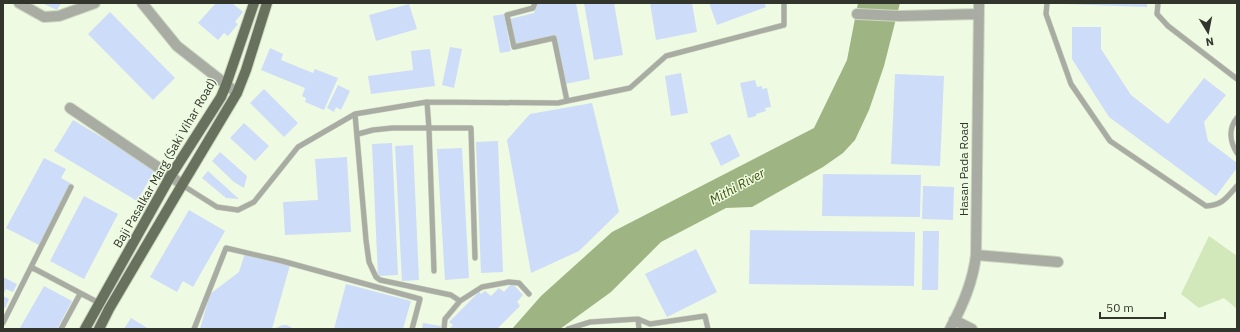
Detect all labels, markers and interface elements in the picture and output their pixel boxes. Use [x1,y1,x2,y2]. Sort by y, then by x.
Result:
north arrow [1188,12,1228,52]
text: N [1205,34,1215,49]
street label: Baji Pasalkar Marg (Saki Vihar Road) [110,75,219,250]
street label: Hasan Pada Road [956,122,971,216]
water label: Mithi River [707,164,769,209]
scale bar [1100,294,1165,320]
text: 50 m [1106,300,1134,315]

